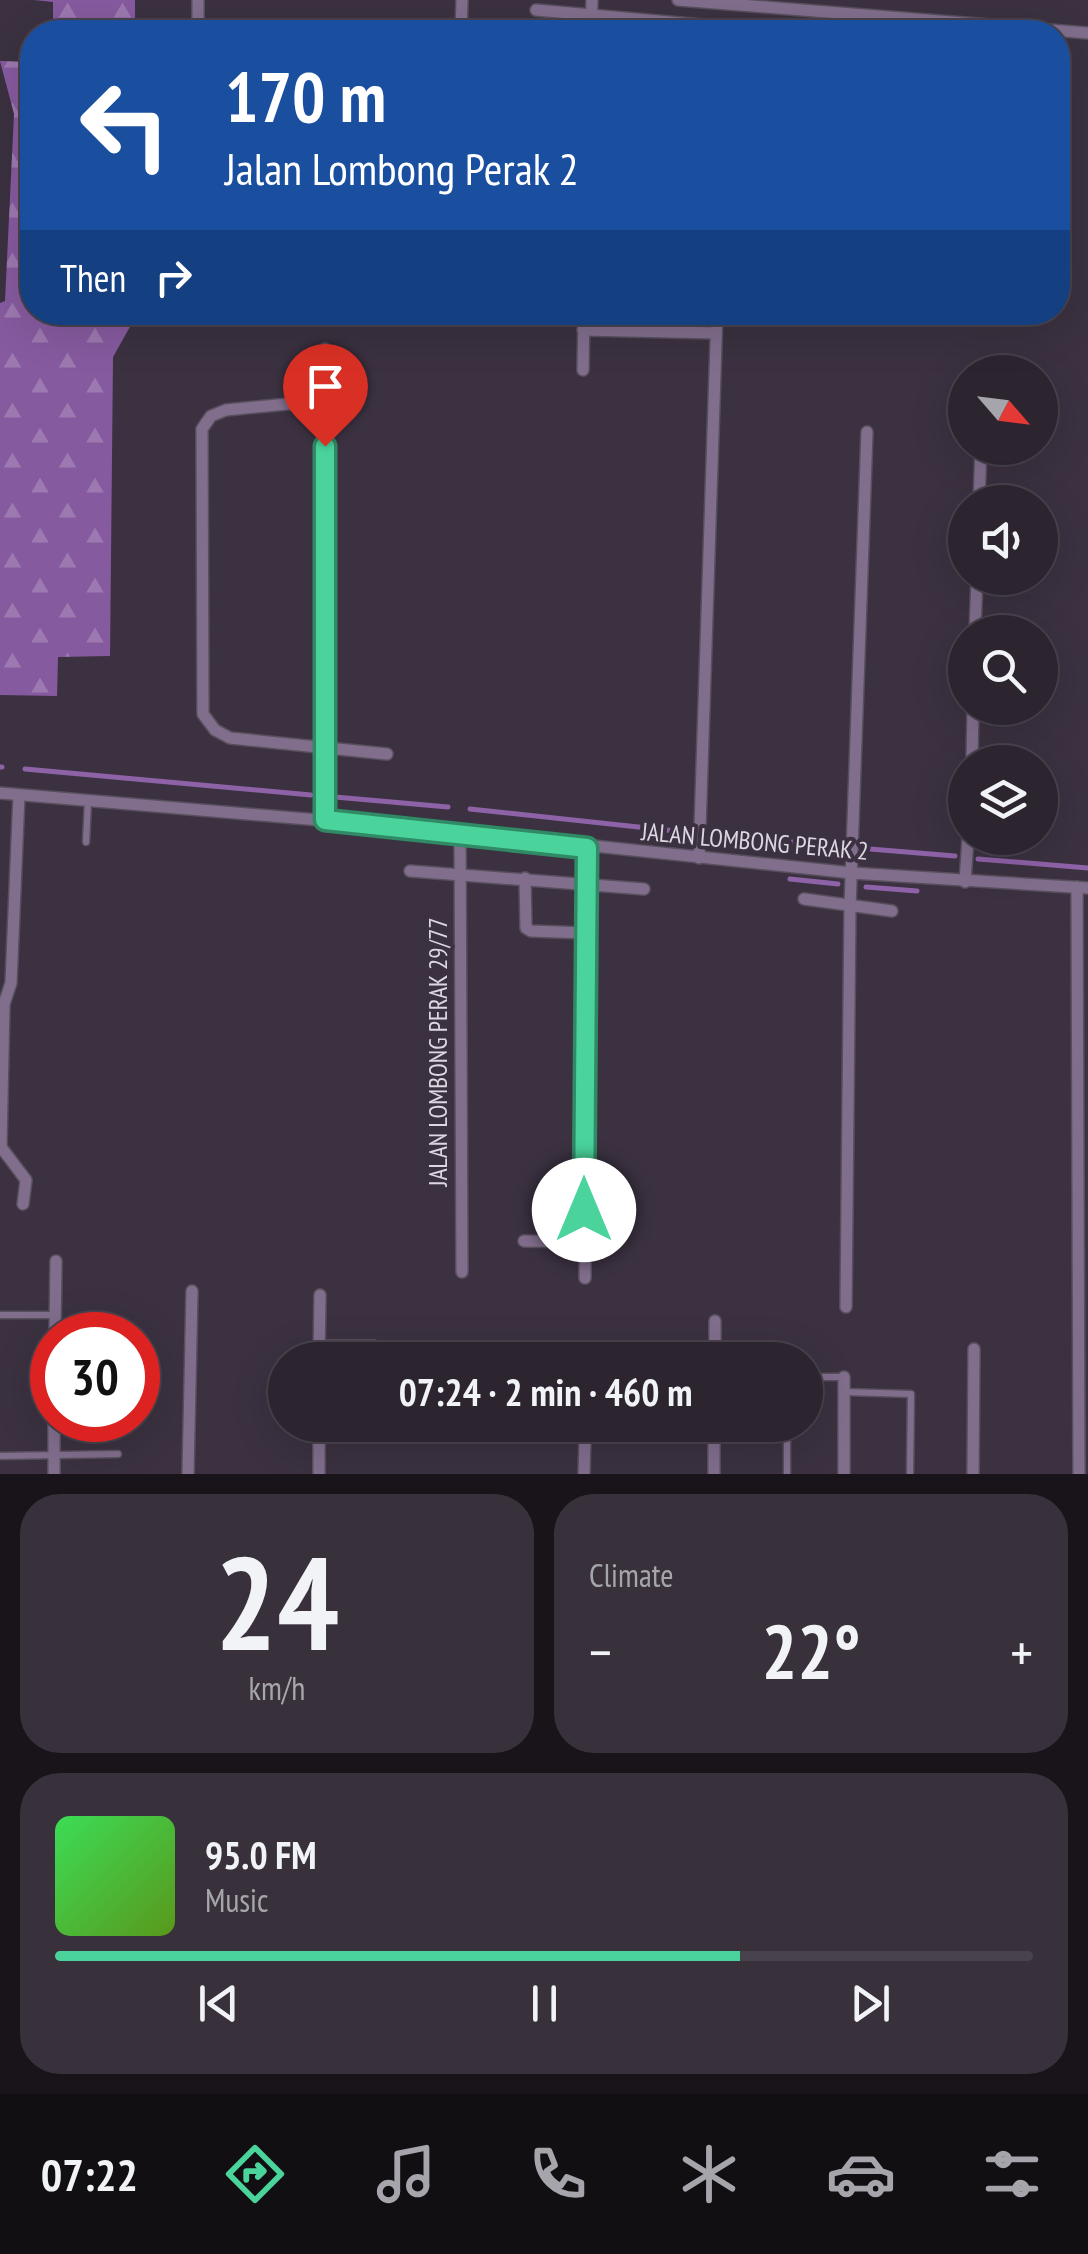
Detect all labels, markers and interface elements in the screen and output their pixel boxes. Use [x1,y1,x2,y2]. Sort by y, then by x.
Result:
text: 170 m [225,51,386,141]
icon: left [60,60,190,190]
text: Jalan Lombong Perak 2 [225,139,579,197]
icon: right [146,250,201,305]
text: Then [60,253,126,302]
pin [283,344,368,447]
north arrow [948,355,1058,465]
map controls [948,355,1058,855]
icon: arrive [298,359,353,414]
button: sound [948,485,1058,595]
button: search [948,615,1058,725]
button: layers [948,745,1058,855]
street label: JALAN LOMBONG PERAK 2 [639,815,870,867]
street label: JALAN LOMBONG PERAK 29/77 [422,918,454,1187]
position arrow [532,1158,636,1262]
speed limit sign: 30 [30,1312,160,1442]
text: 07:24 · 2 min · 460 m [399,1367,692,1416]
text: 24 [215,1518,339,1686]
text: Climate [589,1554,673,1596]
text: 22° [761,1603,861,1700]
text: − [589,1616,612,1687]
text: + [1010,1616,1033,1687]
text: km/h [249,1667,305,1709]
text: 95.0 FM [205,1830,317,1879]
text: Music [205,1879,268,1921]
icon: previous [191,1976,246,2031]
icon: pause [517,1976,572,2031]
icon: next [843,1976,898,2031]
icon: directions [220,2139,290,2209]
icon: music [371,2139,441,2209]
icon: phone [523,2139,593,2209]
icon: climate [674,2139,744,2209]
icon: car [826,2139,896,2209]
icon: filters [977,2139,1047,2209]
text: 07:22 [41,2145,138,2203]

